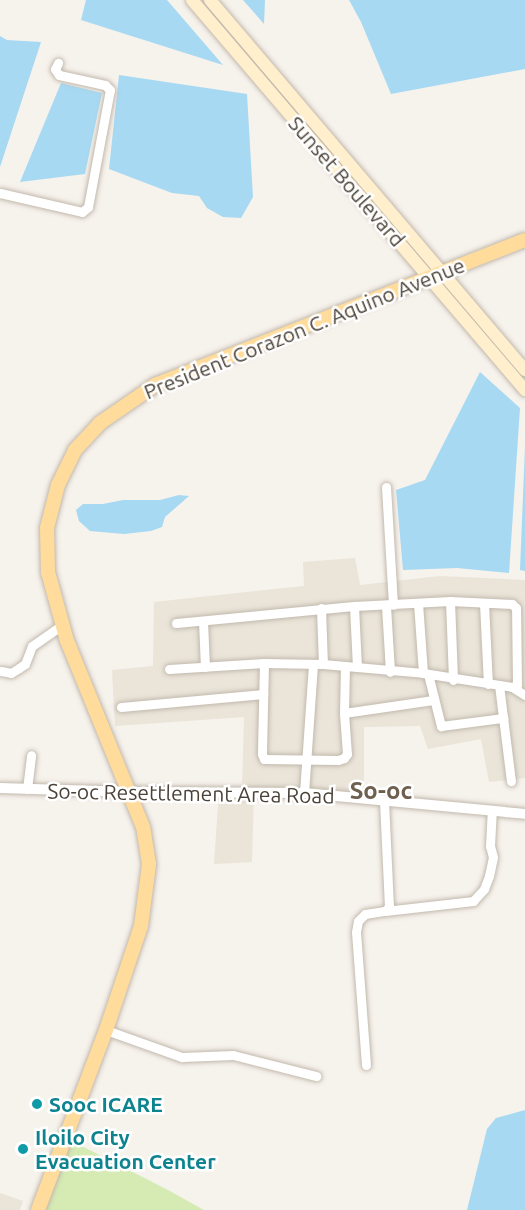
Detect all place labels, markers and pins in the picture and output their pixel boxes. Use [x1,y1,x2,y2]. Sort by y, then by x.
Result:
place label: Sooc ICARE [49,1091,163,1117]
marker: Sooc ICARE [30,1097,44,1111]
place label: Iloilo City Evacuation Center [35,1124,216,1174]
marker: Iloilo City Evacuation Center [16,1142,30,1156]

